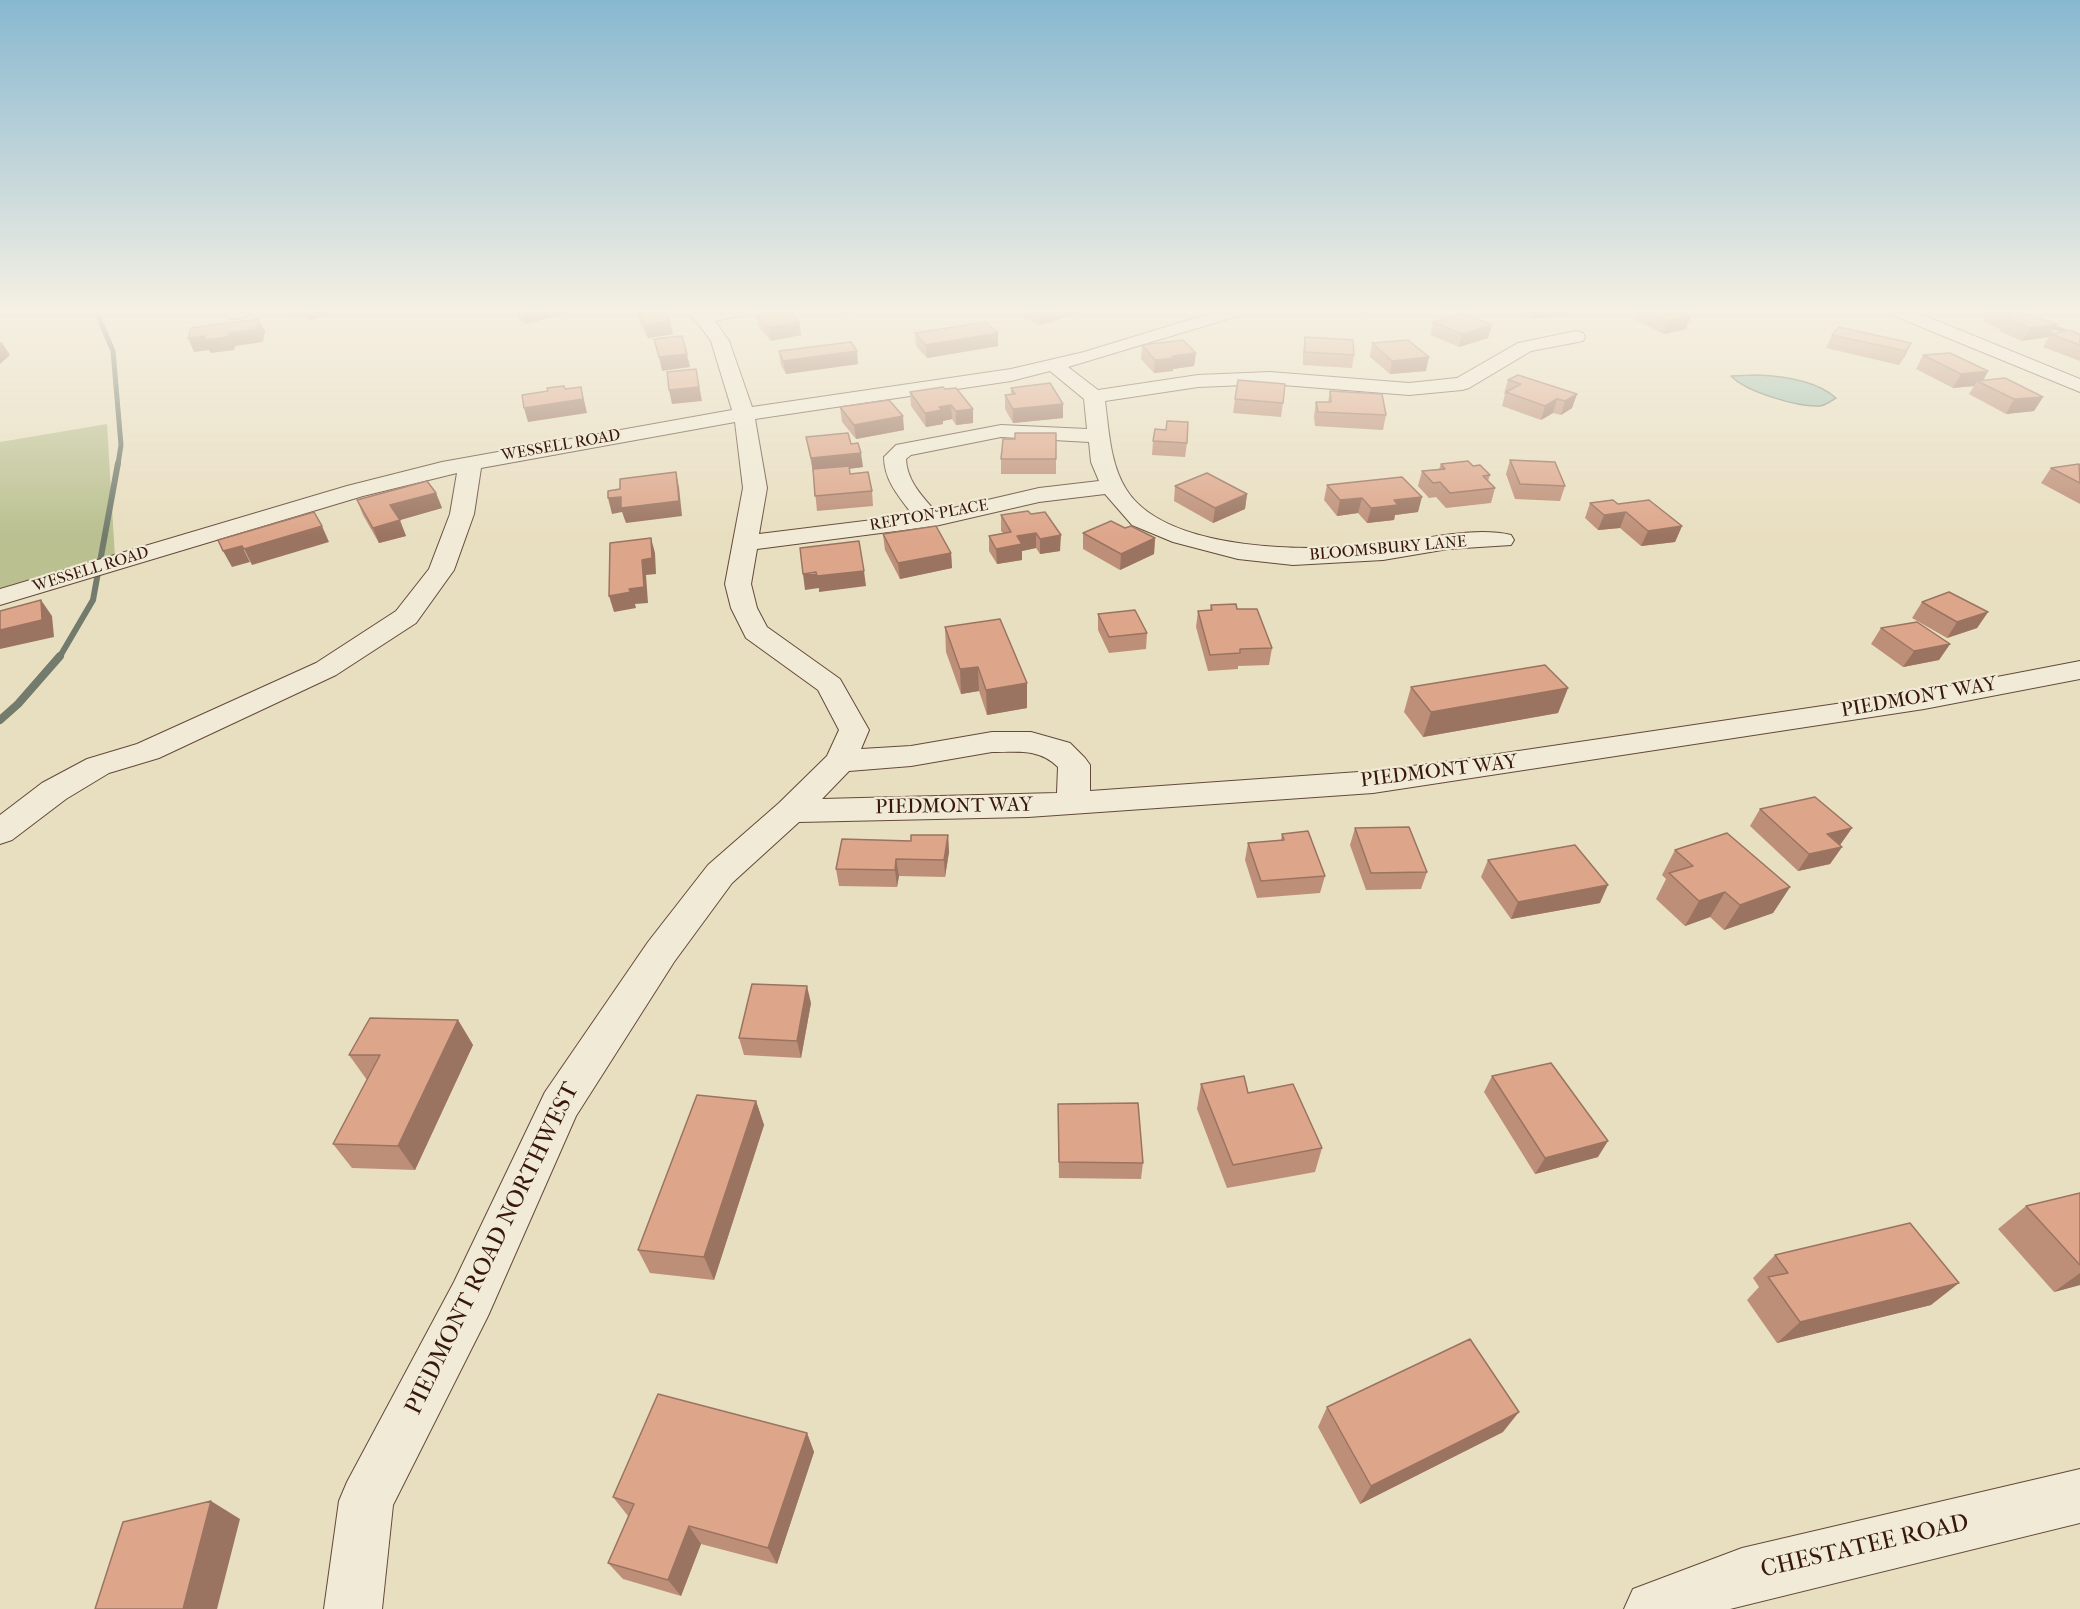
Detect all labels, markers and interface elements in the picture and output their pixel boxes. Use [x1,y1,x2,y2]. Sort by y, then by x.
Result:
street label: WESSELL ROAD [500,426,622,466]
street label: REPTON PLACE [868,496,990,536]
street label: BLOOMSBURY LANE [1309,533,1467,565]
street label: WESSELL ROAD [31,543,151,597]
street label: PIEDMONT WAY [1839,672,1999,724]
street label: PIEDMONT WAY [1359,750,1519,794]
street label: PIEDMONT WAY [875,794,1033,820]
street label: PIEDMONT ROAD NORTHWEST [400,1078,586,1420]
street label: CHESTATEE ROAD [1758,1509,1972,1585]

